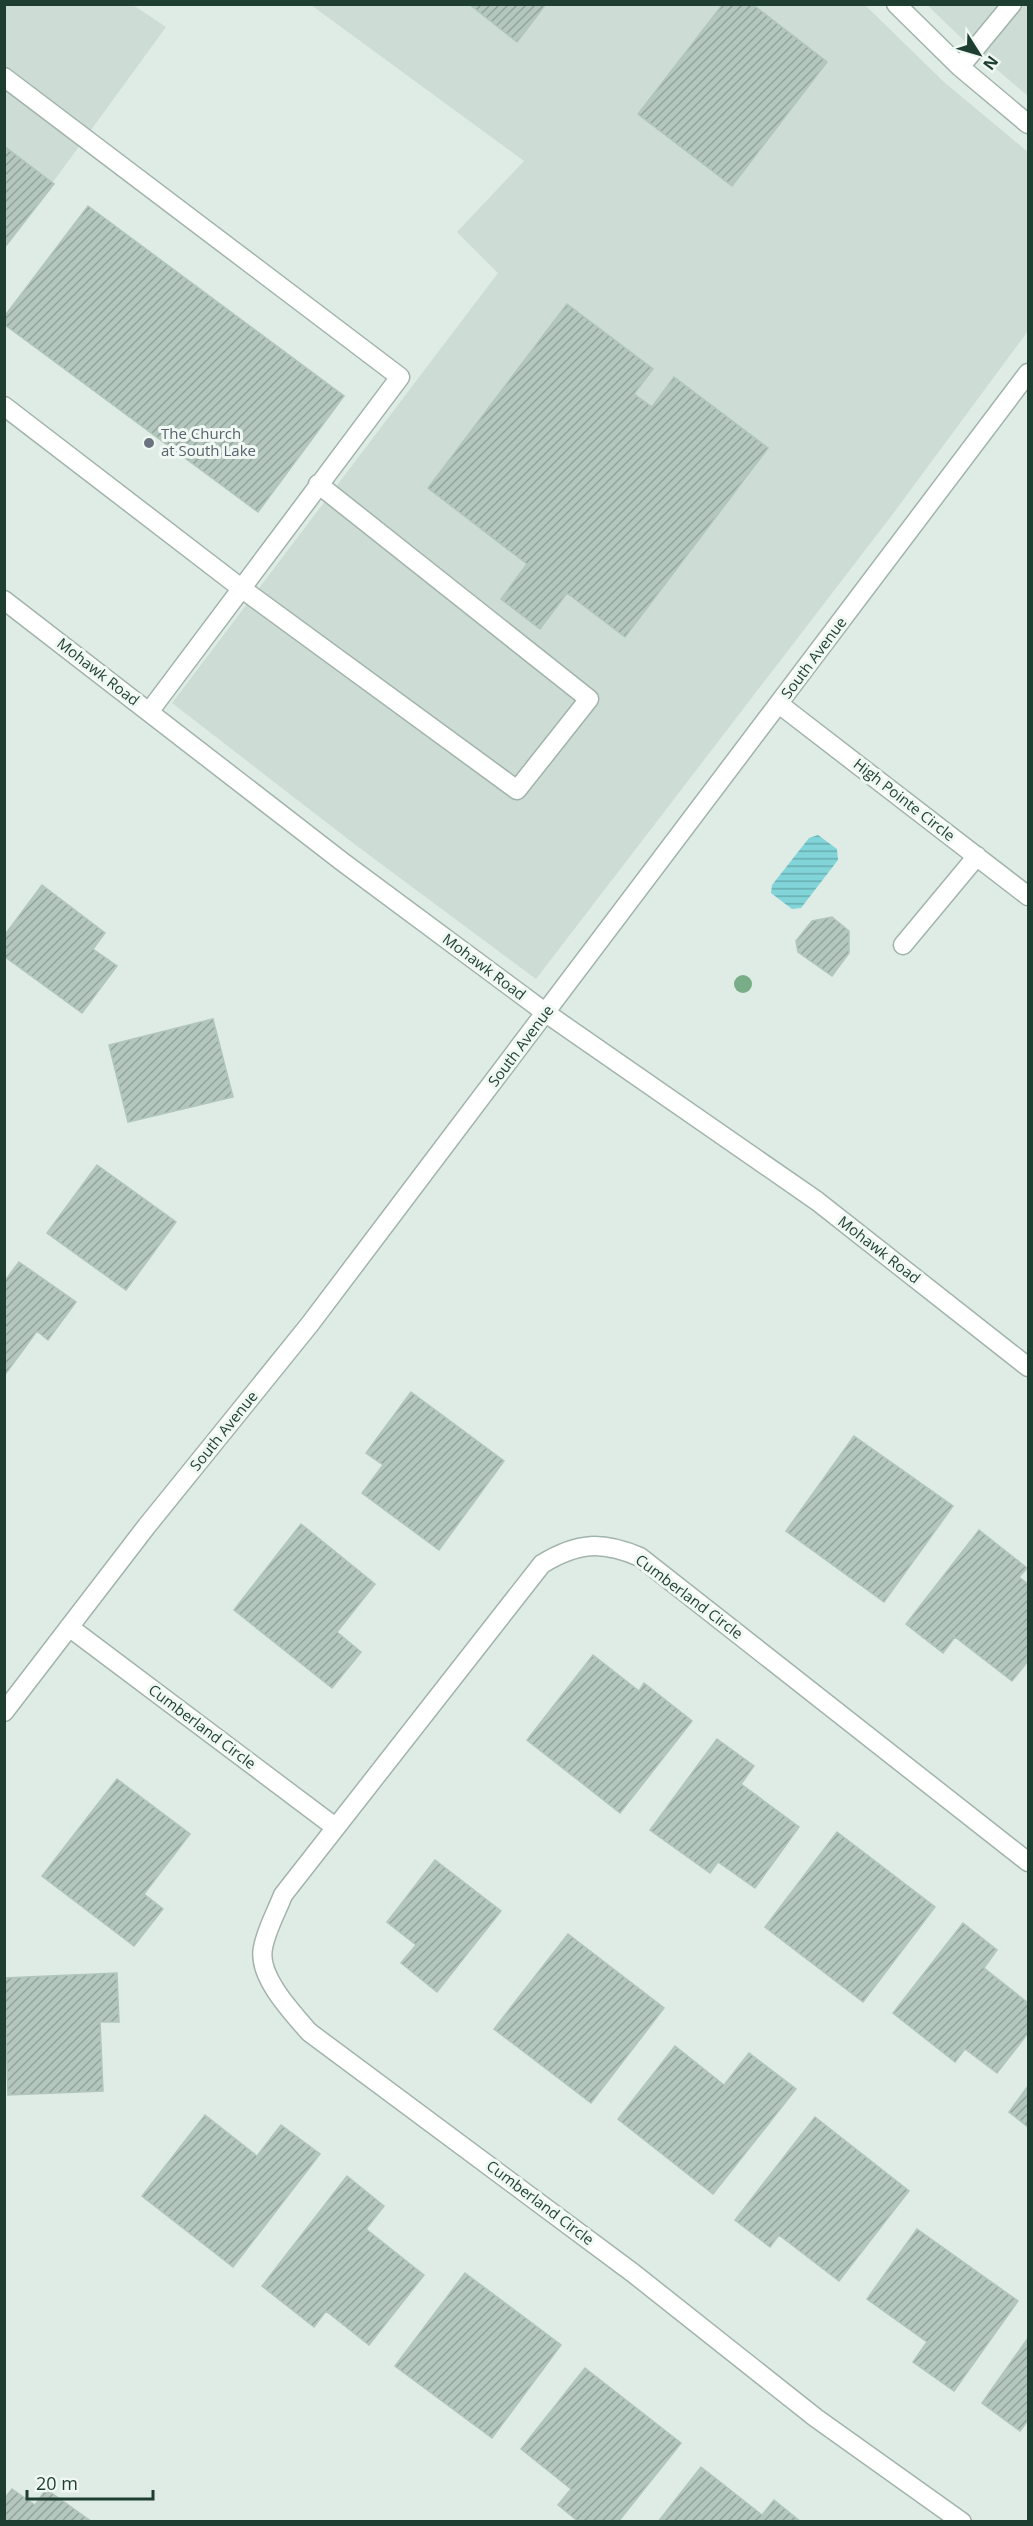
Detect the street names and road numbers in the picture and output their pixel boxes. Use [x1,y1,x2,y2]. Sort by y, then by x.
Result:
street label: South Avenue [776,613,850,702]
street label: Mohawk Road [53,633,144,710]
street label: High Pointe Circle [850,753,959,845]
street label: Mohawk Road [439,928,530,1004]
street label: South Avenue [483,1001,557,1090]
street label: Mohawk Road [834,1211,925,1288]
street label: South Avenue [185,1386,262,1474]
street label: Cumberland Circle [632,1549,747,1643]
street label: Cumberland Circle [145,1679,260,1773]
street label: Cumberland Circle [483,2155,598,2249]

